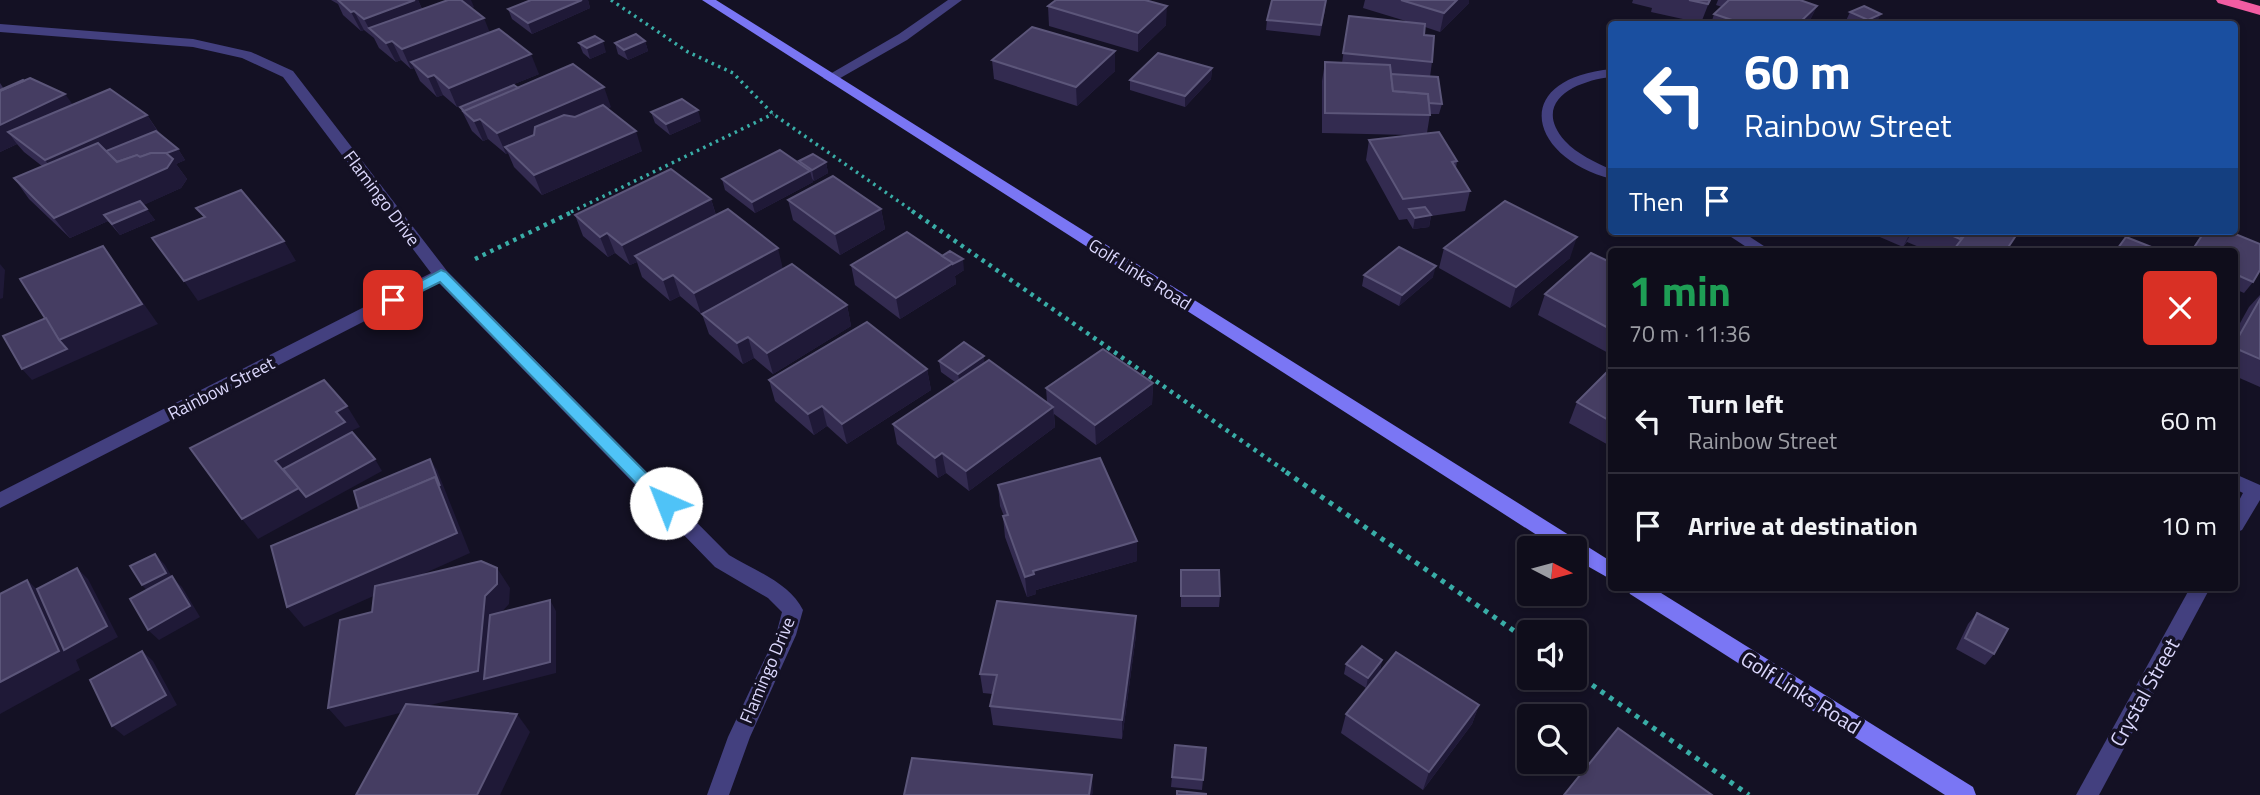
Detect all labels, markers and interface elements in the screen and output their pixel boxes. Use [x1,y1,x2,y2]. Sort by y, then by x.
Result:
text: 60 m [1744,33,1851,108]
icon: left [1629,49,1720,140]
text: Rainbow Street [1744,101,1951,149]
street label: Flamingo Drive [337,145,427,251]
text: Then [1629,182,1684,221]
icon: arrive [1698,182,1736,220]
street label: Golf Links Road [1083,232,1197,316]
text: 1 min [1629,258,1731,322]
pin [363,270,423,330]
button: close [2143,271,2217,345]
icon: arrive [374,281,412,319]
text: 70 m · 11:36 [1629,316,1751,351]
street label: Rainbow Street [163,349,280,427]
text: Turn left [1688,384,1783,423]
text: 60 m [2160,401,2217,440]
icon: left [1629,402,1667,440]
text: Rainbow Street [1688,423,1837,458]
position arrow [629,466,703,540]
text: Arrive at destination [1688,506,1918,545]
text: 10 m [2160,506,2217,545]
icon: arrive [1629,507,1667,545]
north arrow [1517,536,1587,606]
map controls [1517,536,1587,774]
street label: Flamingo Drive [732,613,802,727]
button: sound [1517,620,1587,690]
street label: Crystal Street [2101,631,2187,752]
street label: Golf Links Road [1735,642,1867,742]
button: search [1517,704,1587,774]

